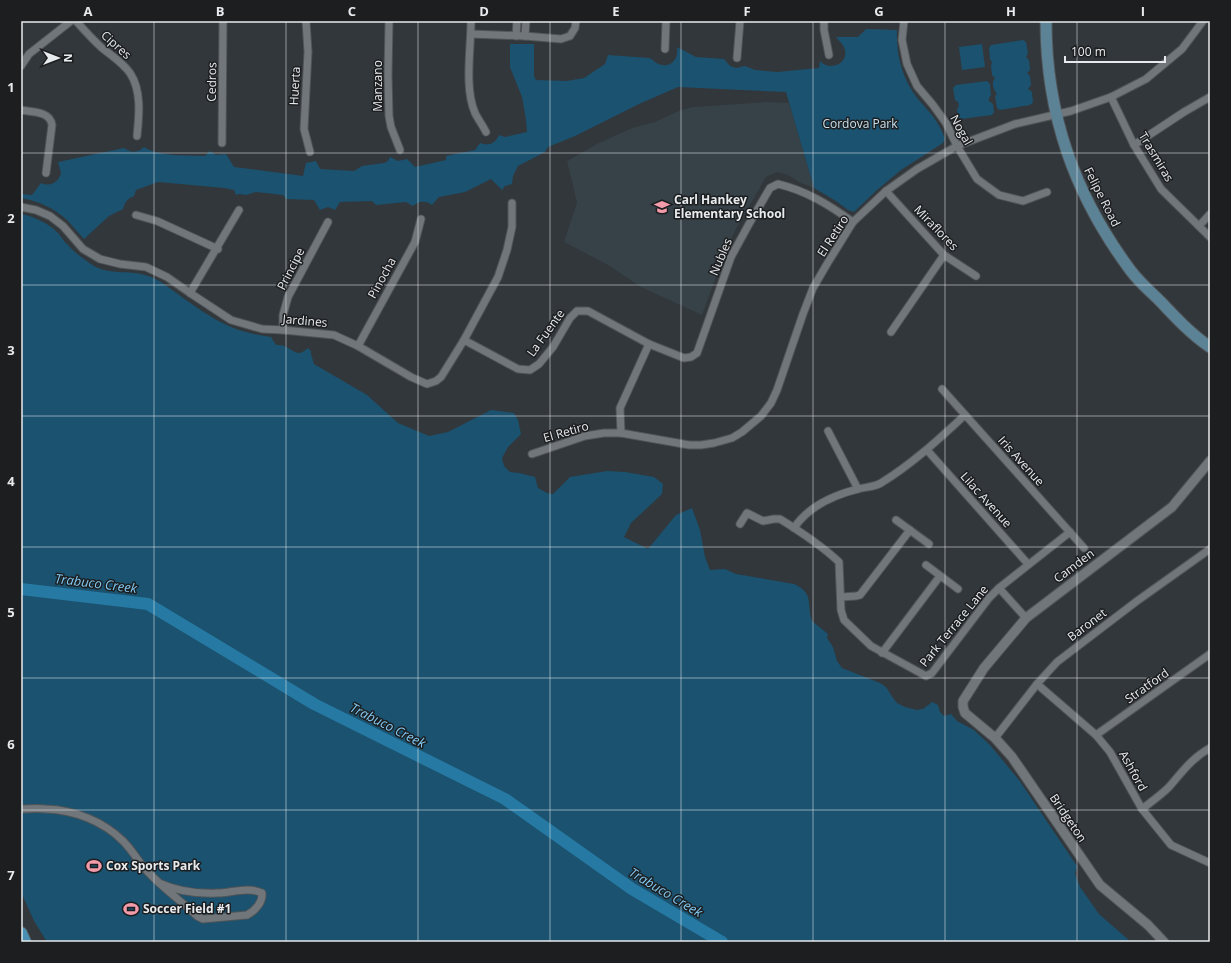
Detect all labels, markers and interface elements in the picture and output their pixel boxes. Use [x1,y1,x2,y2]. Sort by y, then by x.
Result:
text: A [84,2,93,20]
text: B [216,2,225,20]
text: C [348,2,356,20]
text: D [479,2,489,20]
text: E [612,2,620,20]
text: F [743,2,751,20]
text: G [874,2,884,20]
text: H [1006,2,1016,20]
text: I [1141,2,1145,20]
street label: Cipres [98,27,135,63]
north arrow [38,38,78,78]
scale bar [1065,38,1165,64]
text: 100 m [1071,43,1106,60]
text: N [61,54,76,62]
street label: Manzano [369,60,386,112]
street label: Cedros [203,62,220,102]
street label: Huerta [285,66,304,106]
text: 1 [7,78,15,96]
street label: Nogal [946,111,977,148]
park label: Cordova Park [822,115,898,132]
street label: Trasmiras [1135,129,1178,185]
street label: Felipe Road [1080,164,1125,230]
place label: Carl Hankey Elementary School [674,191,785,222]
school or university icon: Carl Hankey Elementary School [653,198,671,216]
street label: Miraflores [910,201,962,254]
text: 2 [7,209,15,227]
street label: El Retiro [813,212,852,260]
street label: Nubles [705,235,736,278]
street label: Principe [273,244,309,293]
street label: Pinocha [363,254,400,301]
street label: La Fuente [523,305,569,360]
street label: Jardines [281,310,328,331]
text: 3 [7,341,15,359]
street label: El Retiro [541,417,591,446]
street label: Iris Avenue [994,432,1049,490]
street label: Lilac Avenue [957,468,1016,531]
text: 4 [7,472,15,490]
street label: Camden [1050,545,1097,586]
water label: Trabuco Creek [54,569,139,597]
street label: Park Terrace Lane [915,581,992,670]
text: 5 [7,603,15,621]
street label: Baronet [1064,604,1110,645]
street label: Stratford [1121,664,1172,707]
water label: Trabuco Creek [347,698,429,752]
text: 6 [7,735,15,753]
street label: Ashford [1115,747,1152,794]
street label: Bridgeton [1046,790,1091,845]
sports icon: Cox Sports Park [85,857,103,875]
place label: Cox Sports Park [106,857,201,874]
water label: Trabuco Creek [626,863,707,921]
text: 7 [7,866,15,884]
sports icon: Soccer Field #1 [122,900,140,918]
place label: Soccer Field #1 [143,900,231,917]

